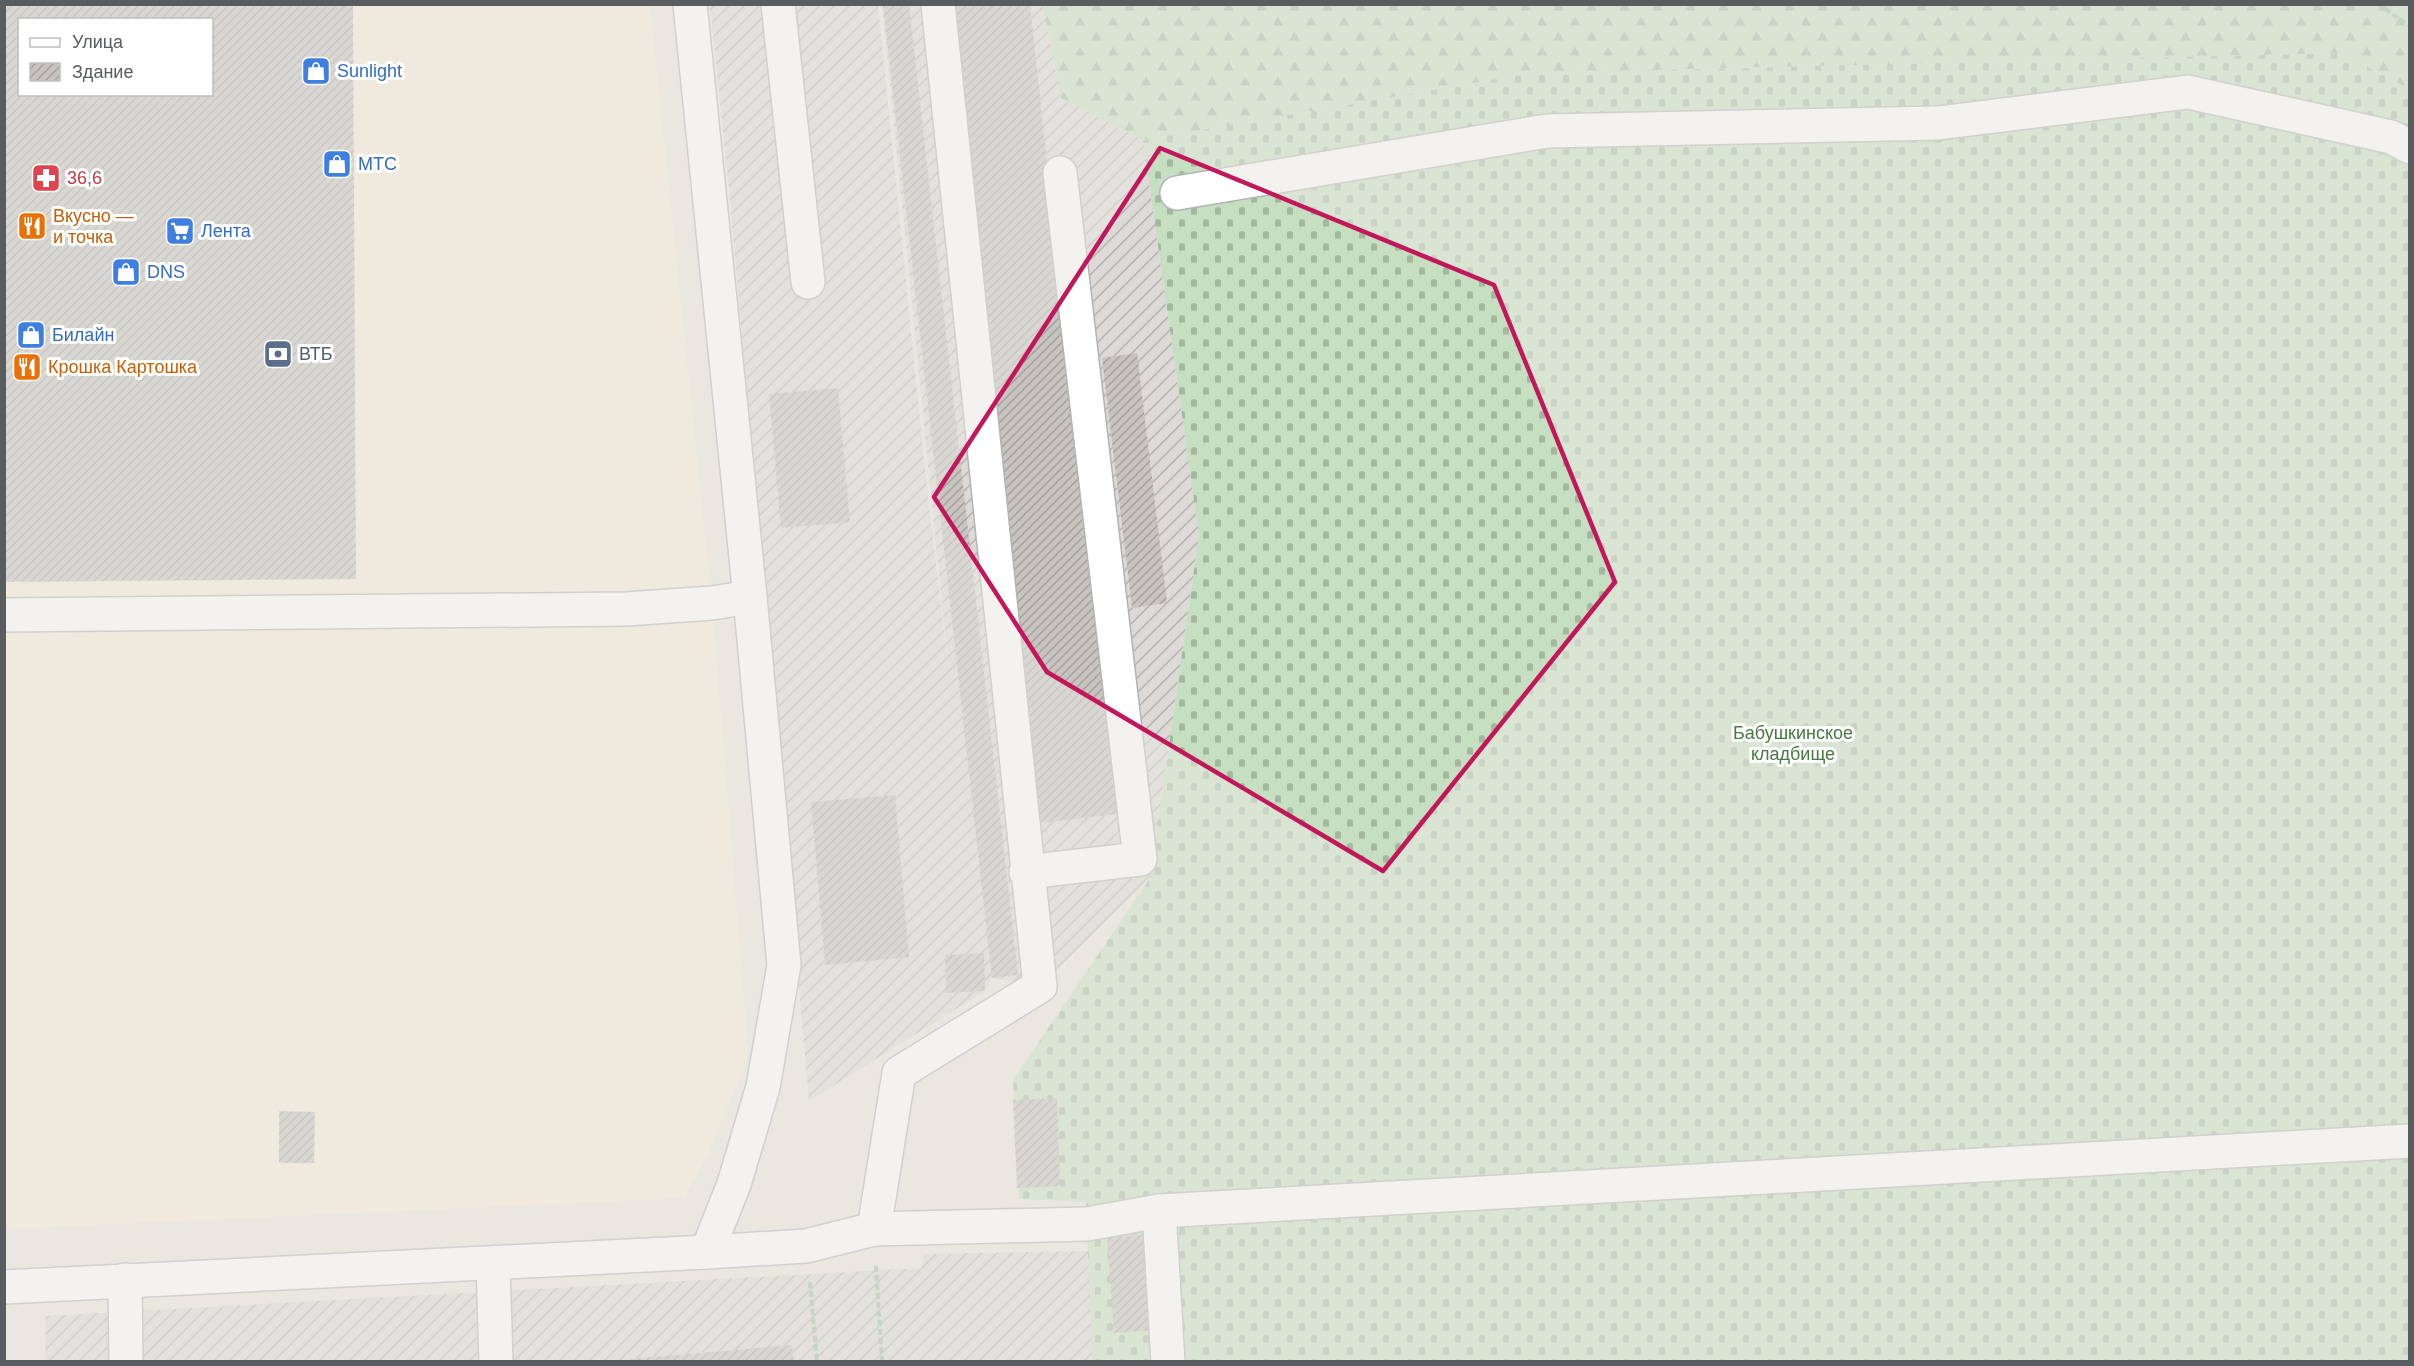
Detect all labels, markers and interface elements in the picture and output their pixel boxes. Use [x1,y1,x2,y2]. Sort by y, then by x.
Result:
legend [18,18,213,96]
text: Улица [72,32,124,52]
shop icon: Sunlight [300,55,332,87]
place label: Sunlight [337,61,402,81]
text: Здание [72,62,133,82]
shop icon: МТС [321,148,353,180]
place label: МТС [358,154,397,174]
pharmacy icon: 36,6 [30,162,62,194]
place label: 36,6 [67,168,102,188]
place label: Вкусно — и точка [53,206,134,247]
restaurant icon: Вкусно — и точка [16,210,48,242]
supermarket icon: Лента [164,215,196,247]
place label: Лента [201,221,252,241]
shop icon: DNS [110,256,142,288]
place label: DNS [147,262,185,282]
shop icon: Билайн [15,319,47,351]
place label: Билайн [52,325,114,345]
bank icon: ВТБ [262,338,294,370]
place label: ВТБ [299,344,333,364]
restaurant icon: Крошка Картошка [11,351,43,383]
place label: Крошка Картошка [48,357,198,377]
park label: Бабушкинское кладбище [1733,723,1853,764]

